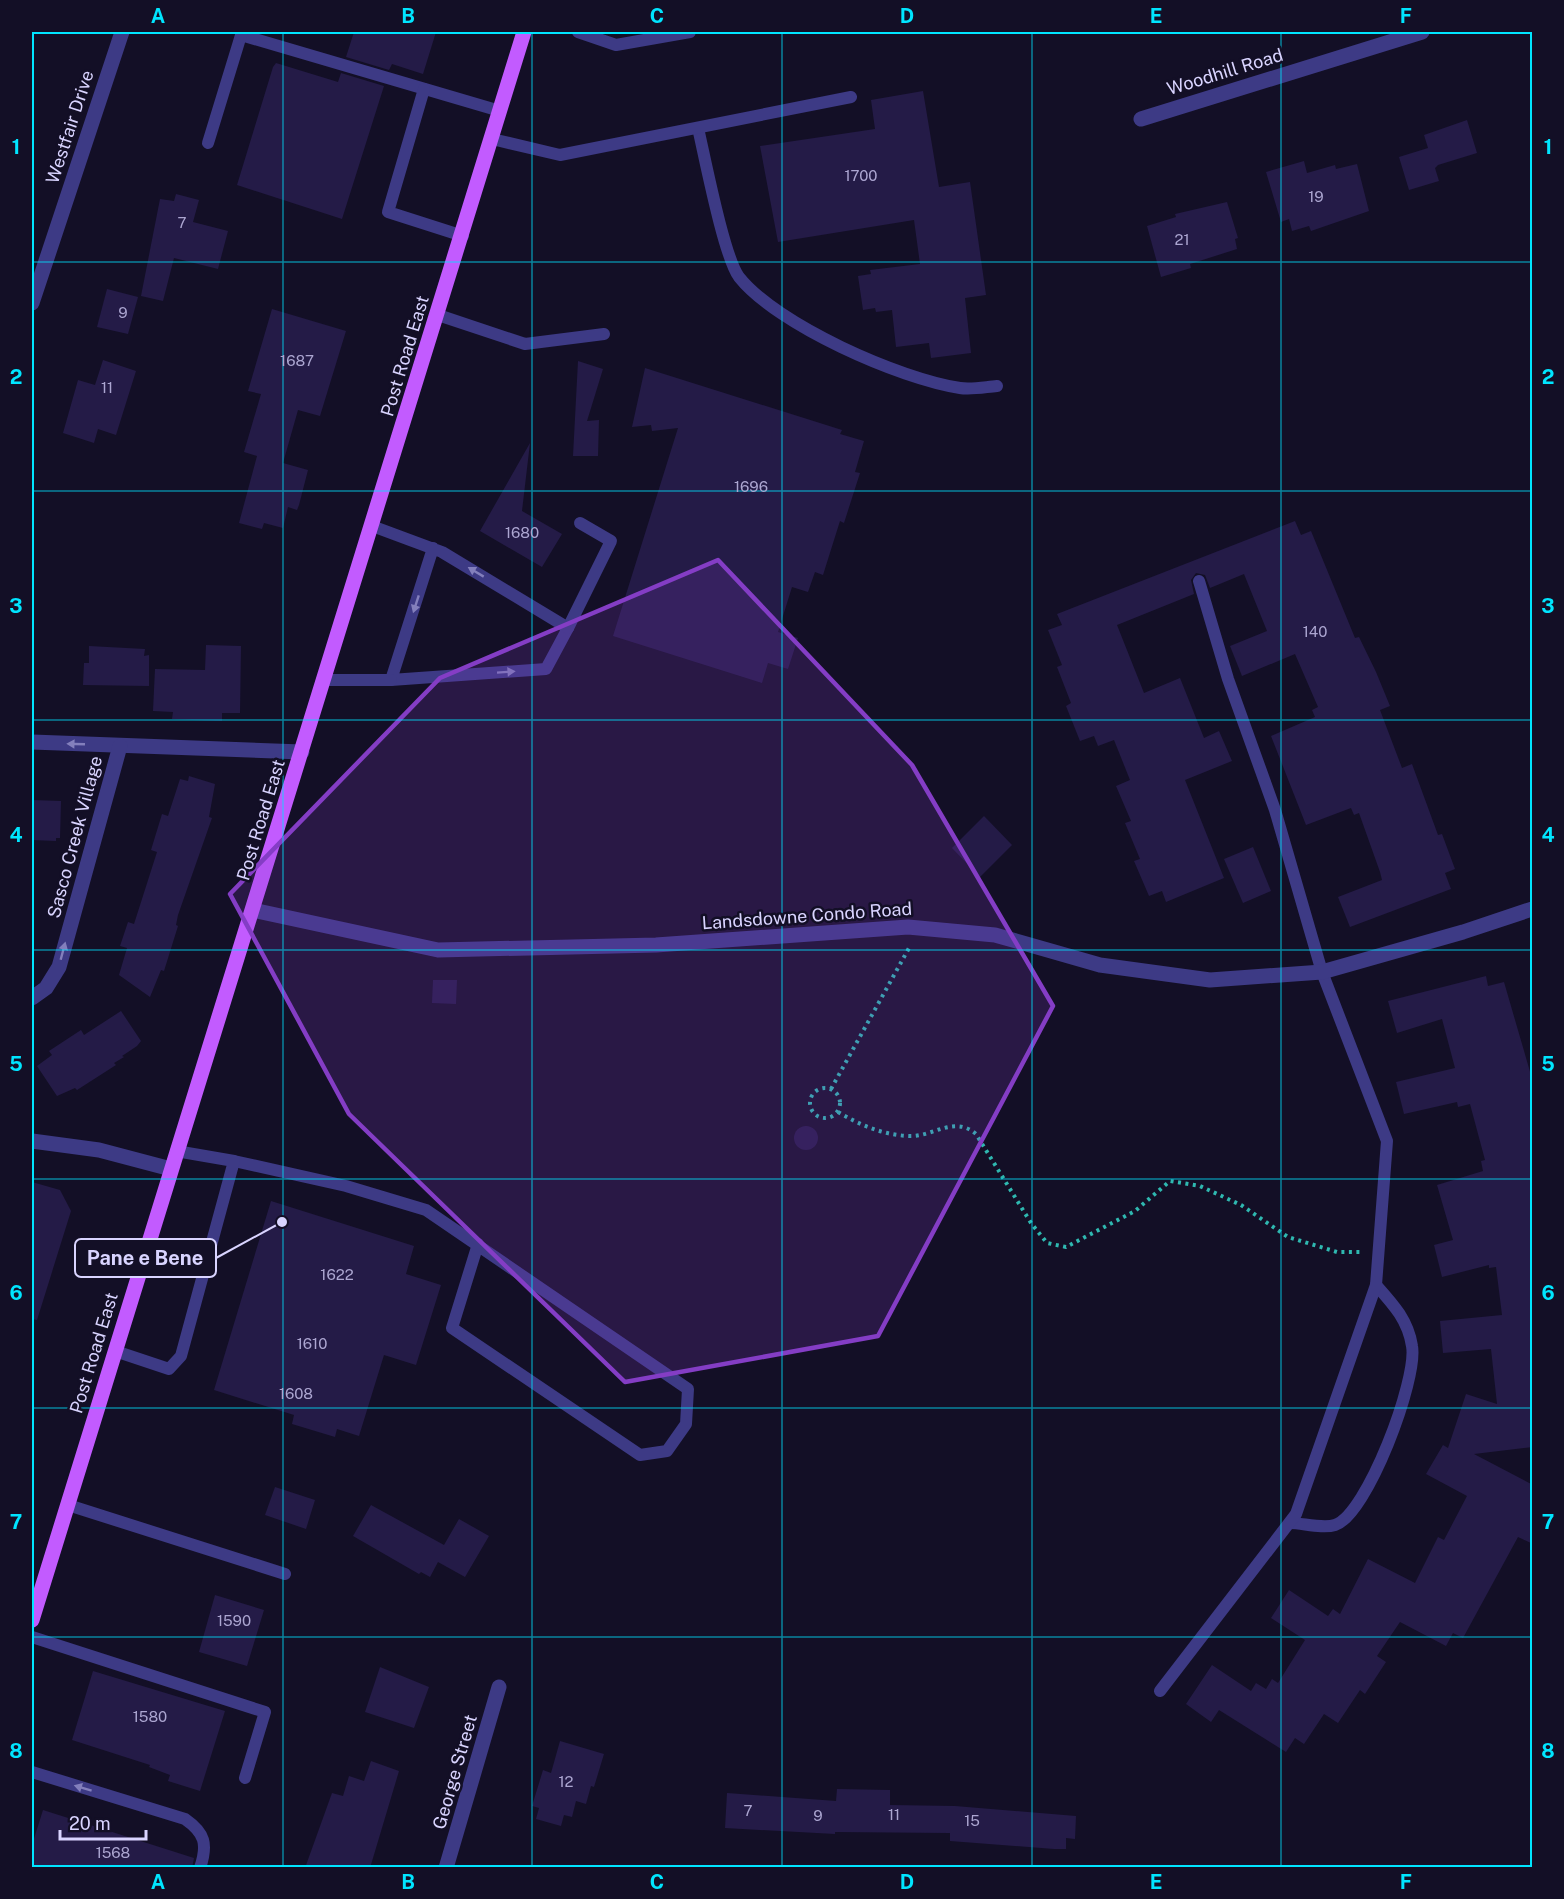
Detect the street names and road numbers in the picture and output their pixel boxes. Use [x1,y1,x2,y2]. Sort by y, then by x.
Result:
street label: Woodhill Road [1164,44,1285,99]
street label: Westfair Drive [41,68,98,186]
street label: Post Road East [376,293,433,419]
street label: Sasco Creek Village [43,753,106,920]
street label: Post Road East [232,757,289,883]
street label: Landsdowne Condo Road [701,898,913,933]
street label: Post Road East [65,1290,122,1416]
street label: George Street [428,1712,481,1832]

